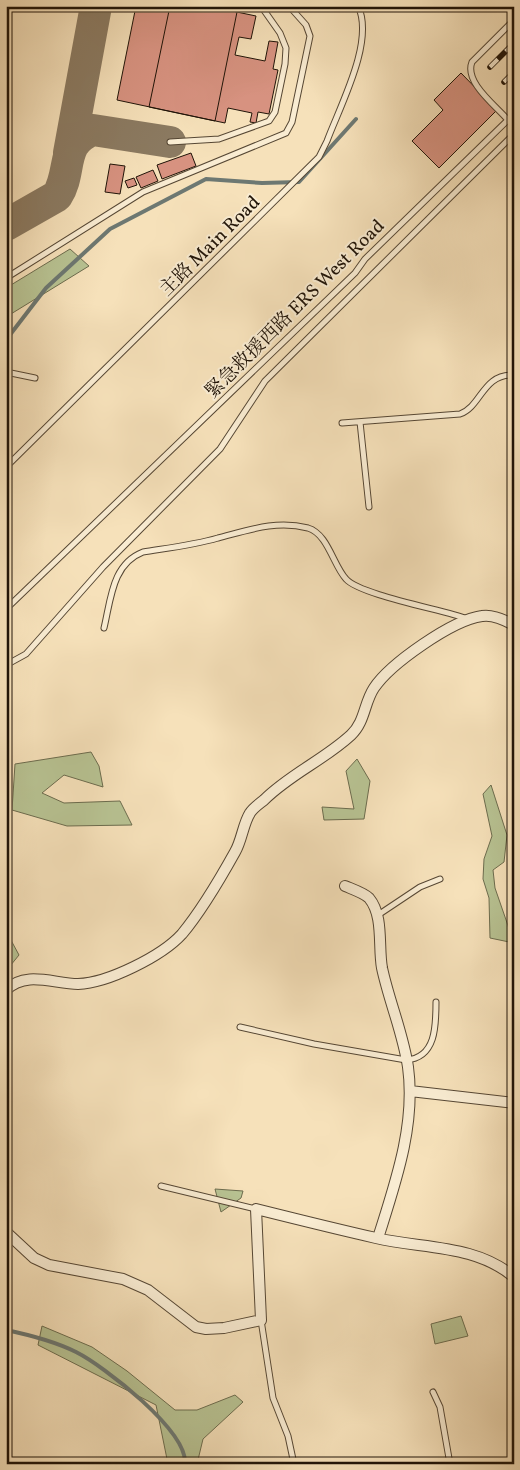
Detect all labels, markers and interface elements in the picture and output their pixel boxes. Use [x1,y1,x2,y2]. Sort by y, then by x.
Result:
street label: 主路 Main Road [154,190,267,303]
street label: 緊急救援西路 ERS West Road [200,214,391,405]

